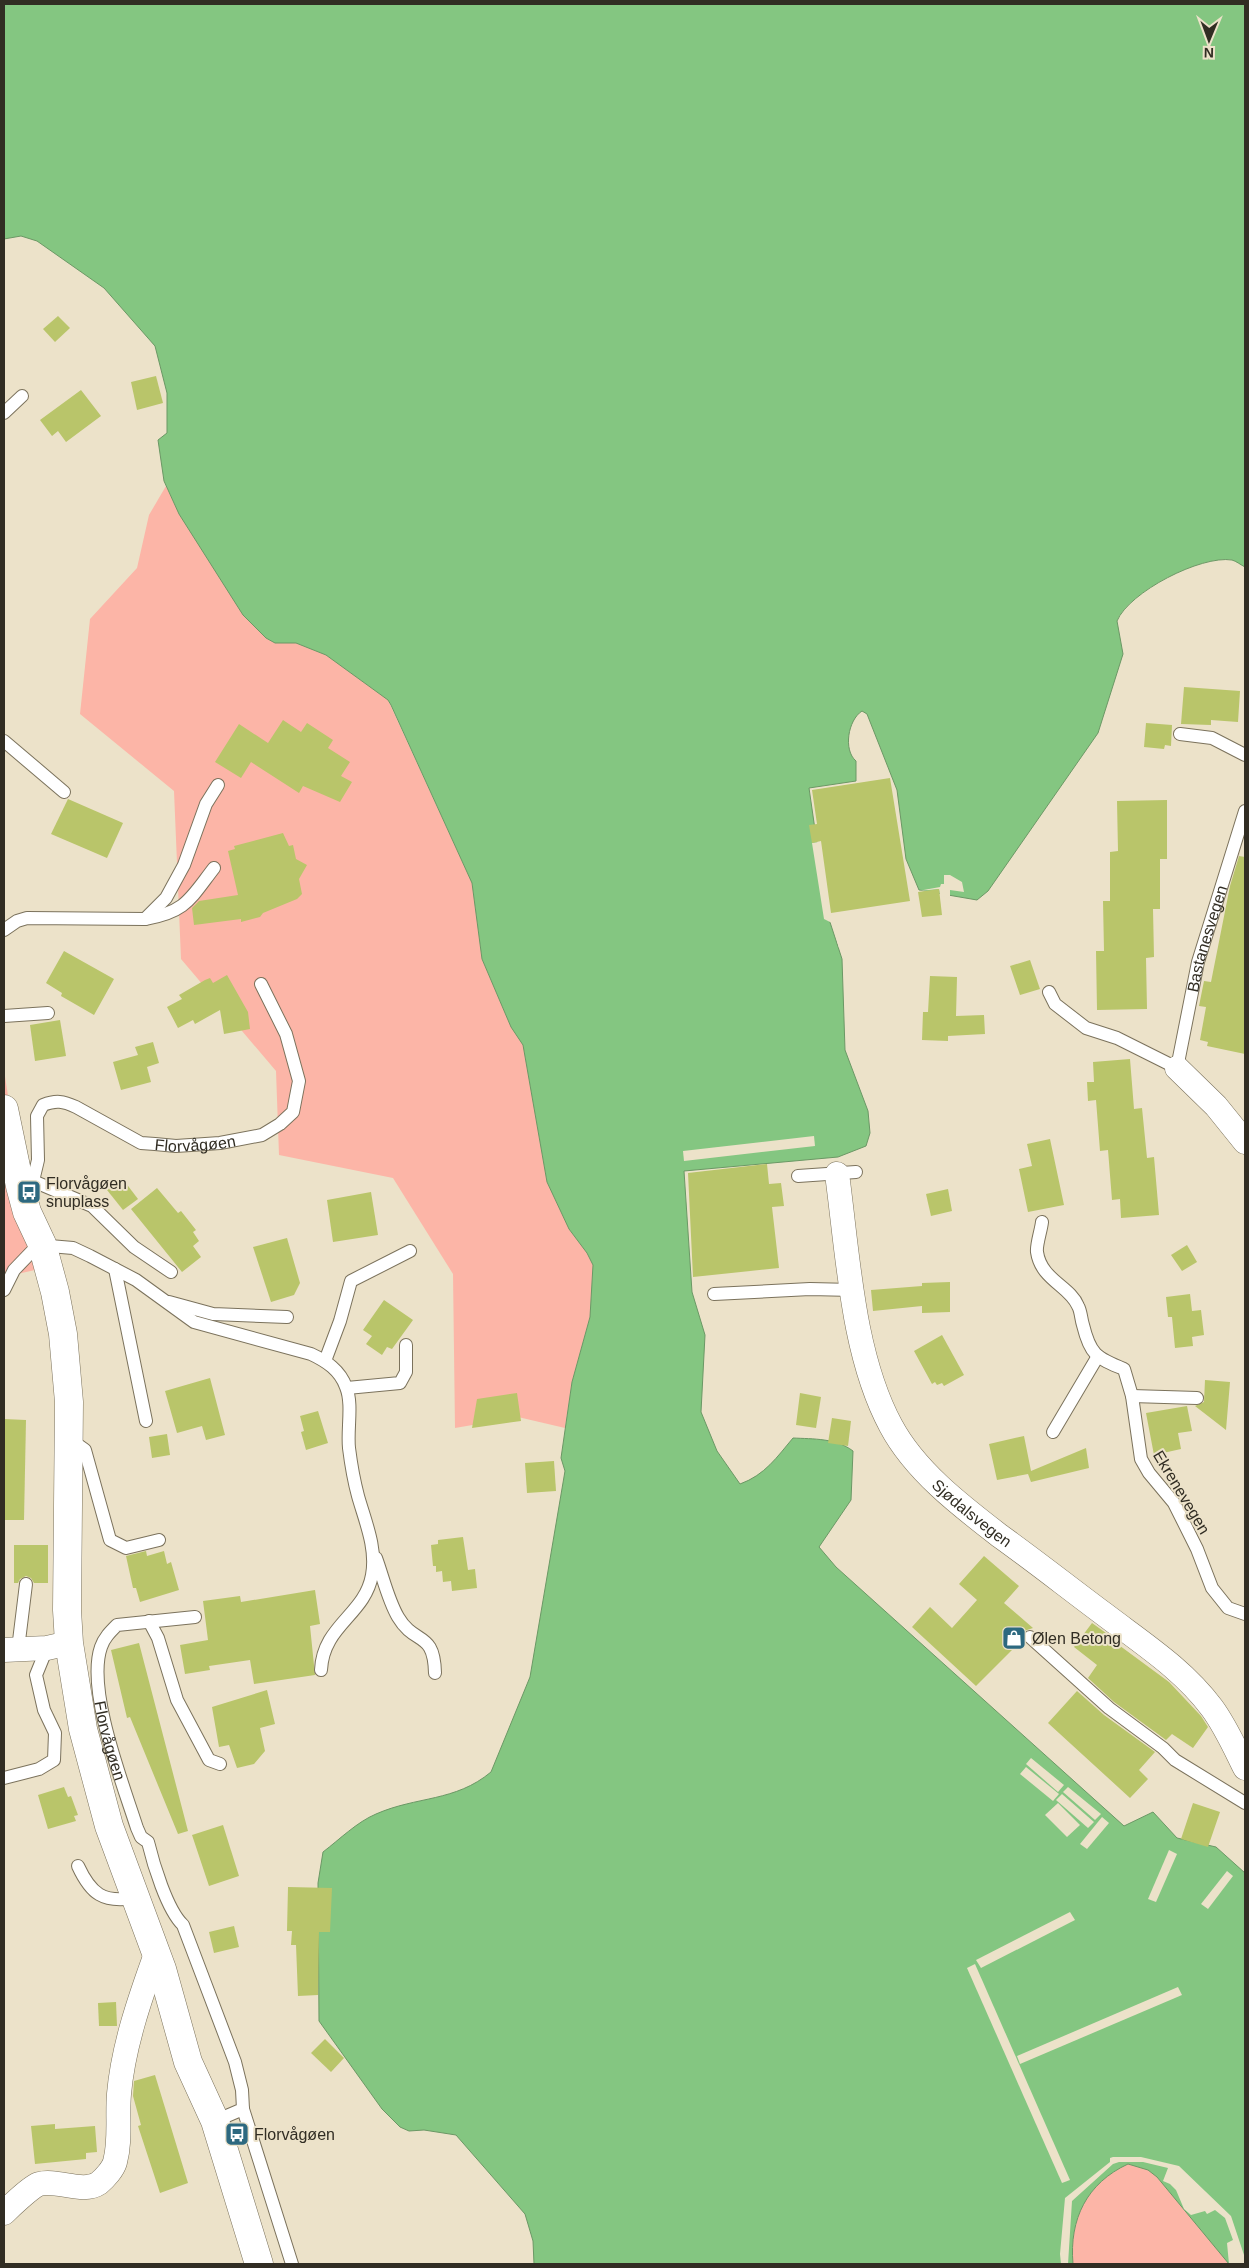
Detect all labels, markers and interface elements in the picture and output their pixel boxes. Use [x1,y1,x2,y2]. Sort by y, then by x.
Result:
north arrow [1184,15,1234,65]
text: N [1204,45,1214,61]
street label: Bastanesvegen [1184,883,1230,994]
street label: Florvågøen [154,1132,237,1155]
place label: Florvågøen snuplass [46,1175,127,1210]
bus stop icon: Florvågøen snuplass [16,1179,42,1205]
street label: Ekrenevegen [1150,1447,1213,1537]
street label: Sjødalsvegen [929,1476,1015,1550]
shop icon: Ølen Betong [1001,1625,1027,1651]
place label: Ølen Betong [1032,1630,1121,1647]
street label: Florvågøen [91,1700,128,1782]
bus stop icon: Florvågøen [224,2121,250,2147]
place label: Florvågøen [254,2126,335,2143]

